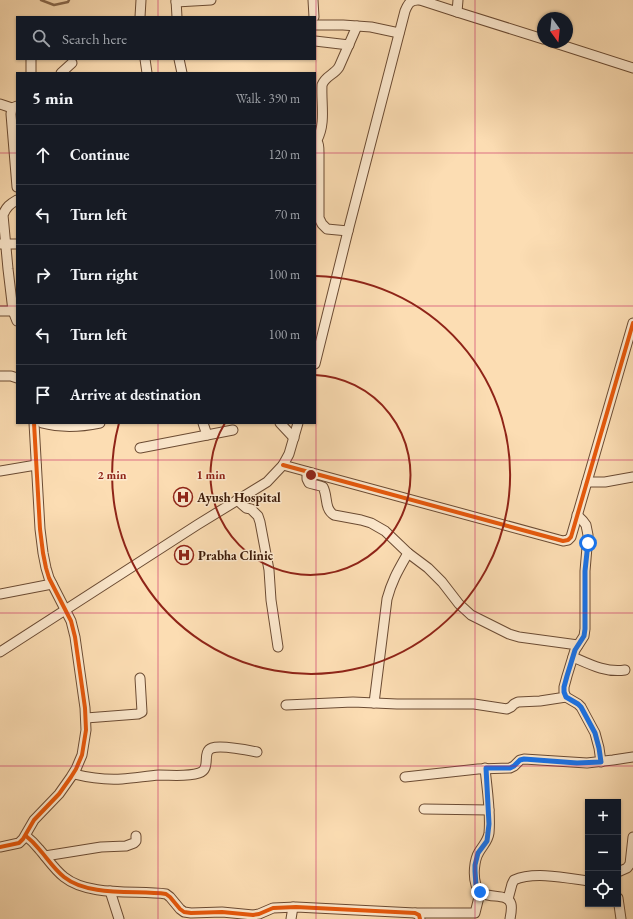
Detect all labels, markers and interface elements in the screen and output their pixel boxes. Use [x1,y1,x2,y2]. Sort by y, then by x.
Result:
north arrow [537,12,573,48]
search box [16,16,316,60]
icon: search [30,27,52,49]
text: Search here [62,29,127,48]
text: 5 min [32,87,73,109]
text: Walk · 390 m [236,90,300,107]
icon: ahead [32,144,54,166]
text: Continue [70,145,130,164]
text: 120 m [269,146,300,163]
icon: left [32,204,54,226]
text: Turn left [70,205,127,224]
text: 70 m [275,206,300,223]
icon: right [32,264,54,286]
text: Turn right [70,265,138,284]
text: 100 m [269,266,300,283]
icon: left [32,324,54,346]
text: Turn left [70,325,127,344]
text: 100 m [269,326,300,343]
icon: arrive [32,384,54,406]
text: Arrive at destination [70,385,201,404]
text: 2 min [97,467,127,483]
text: 1 min [196,467,226,483]
centre of rings [304,468,318,482]
hospital icon: Ayush Hospital [172,486,194,508]
place label: Ayush Hospital [196,489,281,506]
route start [579,534,597,552]
hospital icon: Prabha Clinic [173,544,195,566]
place label: Prabha Clinic [198,547,274,564]
map controls [585,799,621,907]
button: + [585,799,621,835]
button: − [585,835,621,871]
button: locate [585,871,621,907]
route end [471,883,489,901]

